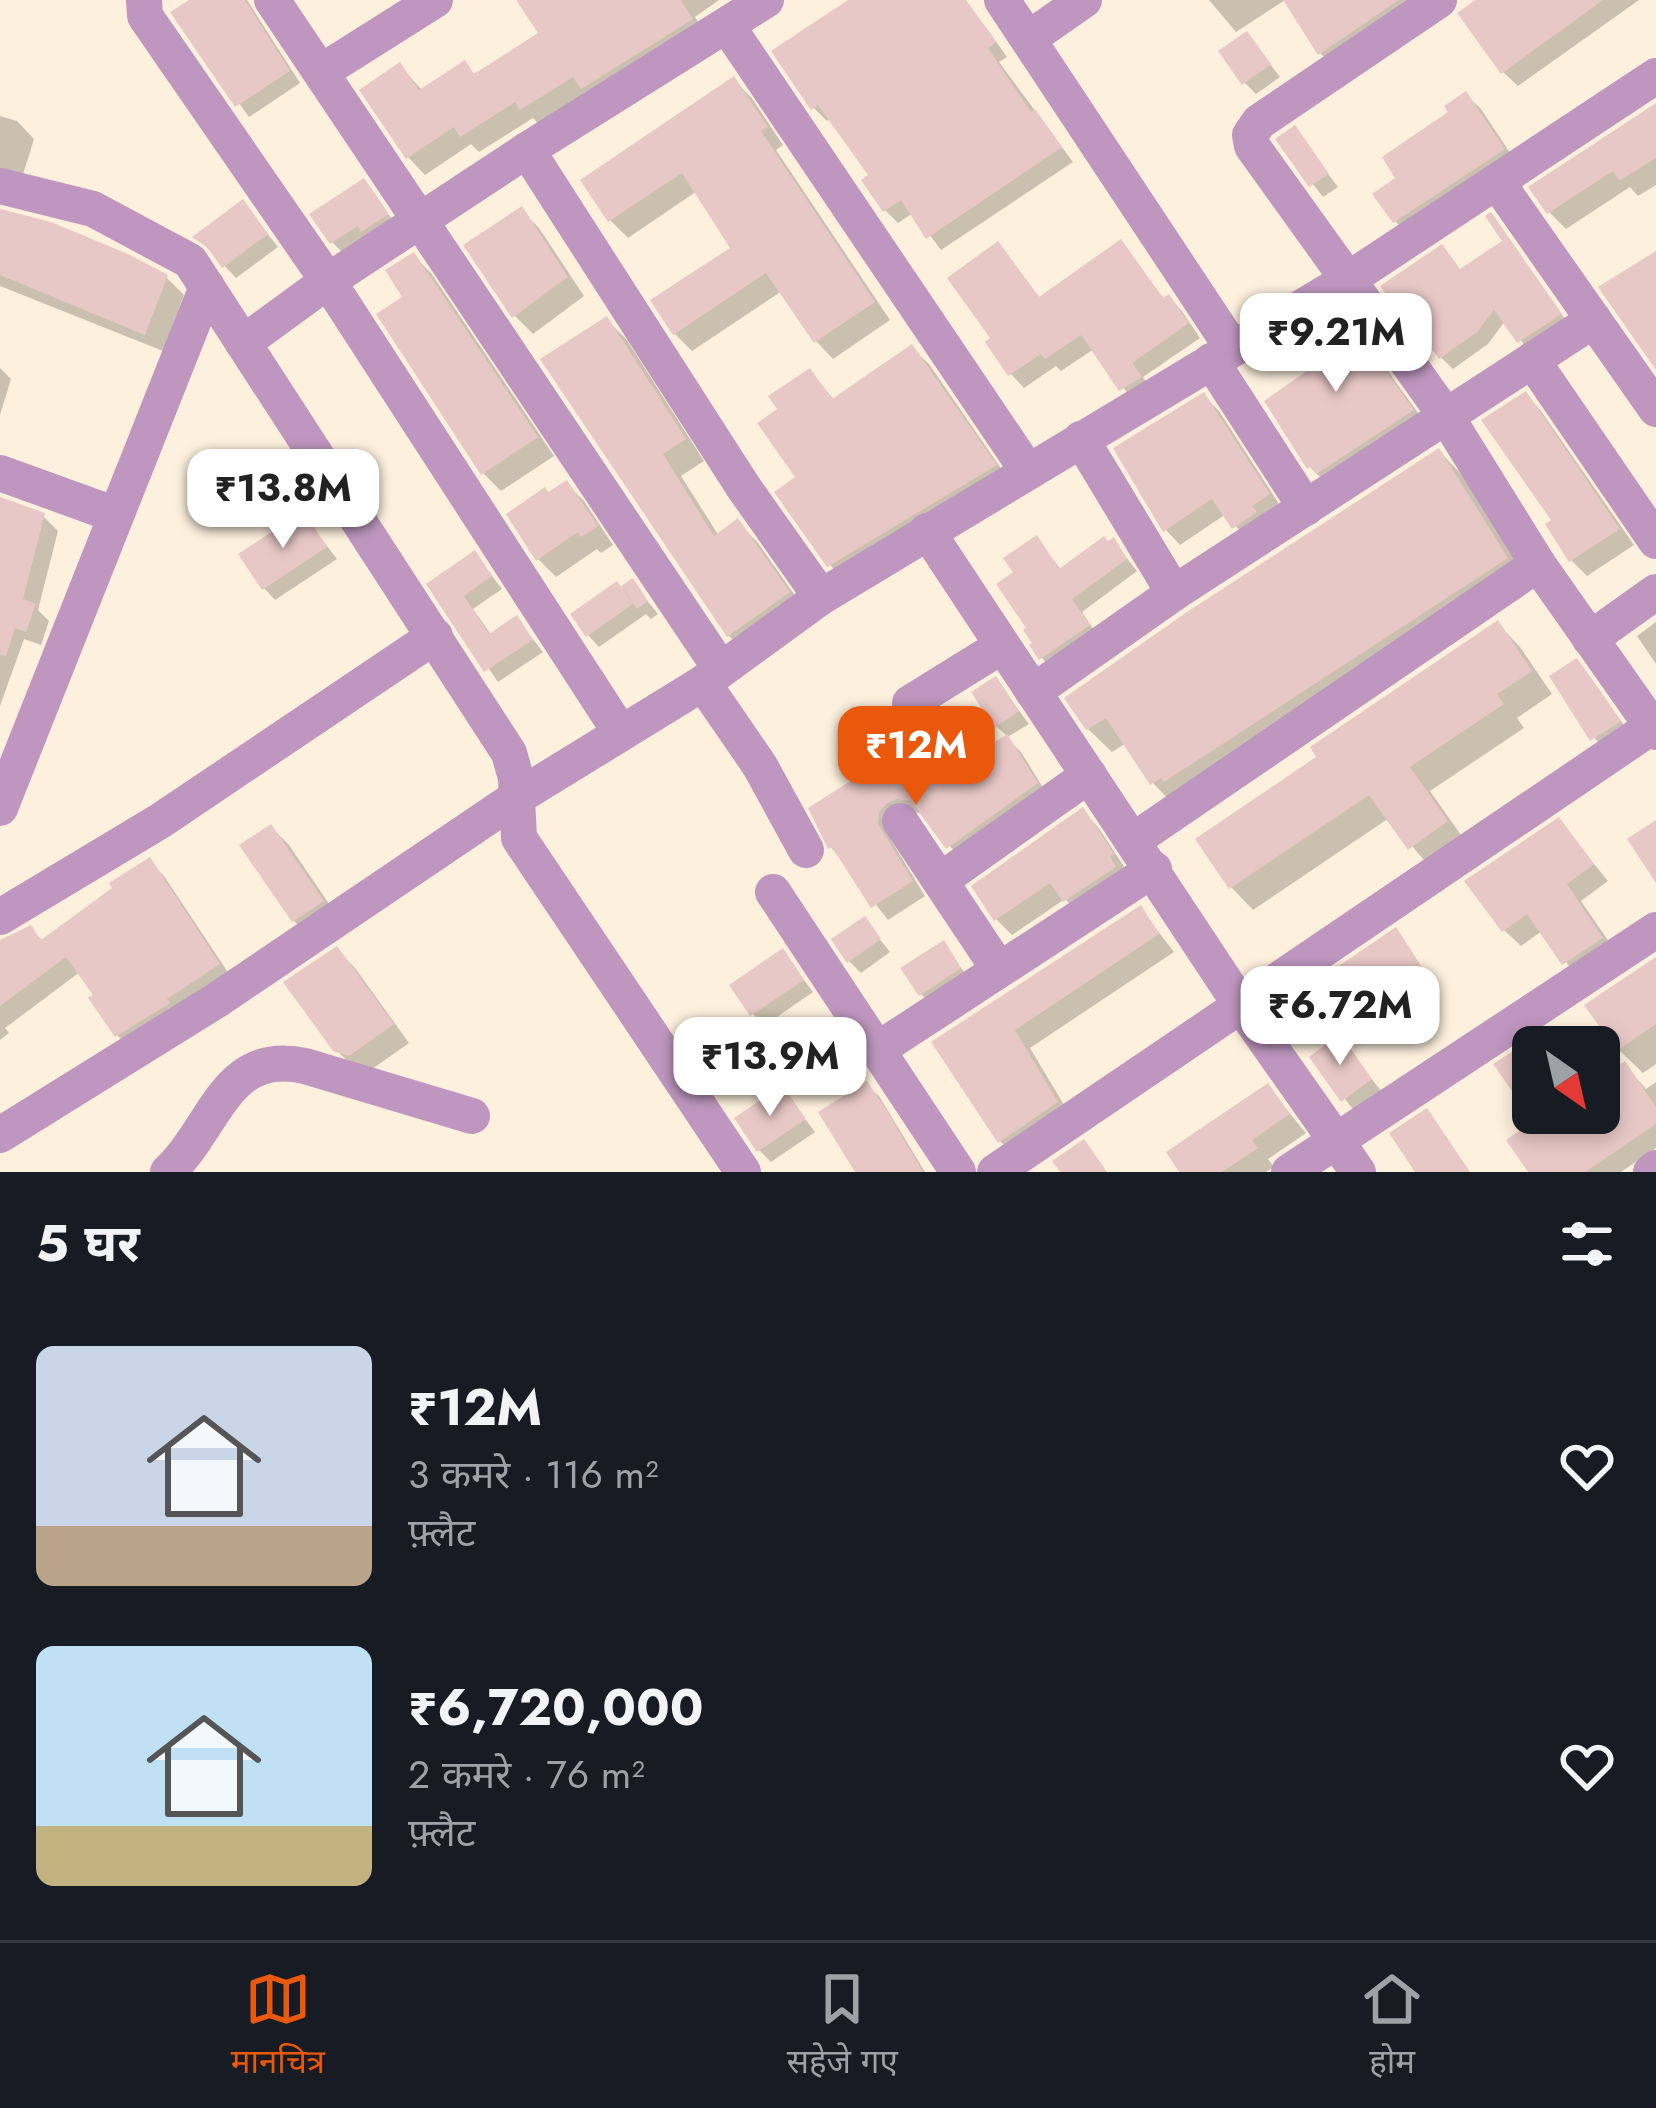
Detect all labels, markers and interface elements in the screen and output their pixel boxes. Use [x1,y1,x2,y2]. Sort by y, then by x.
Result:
pin: ₹9.21M [1238,293,1434,395]
text: ₹9.21M [1267,303,1405,360]
pin: ₹13.8M [185,449,381,551]
text: ₹13.8M [214,459,352,516]
pin: ₹12M [845,706,987,808]
text: ₹12M [865,716,967,773]
pin: ₹6.72M [1242,966,1438,1068]
text: ₹6.72M [1268,976,1412,1033]
pin: ₹13.9M [672,1017,868,1119]
north arrow [1512,1026,1620,1134]
map controls [1512,1026,1620,1134]
text: ₹13.9M [700,1027,840,1084]
text: 5 घर [36,1206,140,1280]
icon: filters [1554,1211,1620,1277]
text: ₹12M [408,1370,542,1444]
icon: home [132,1394,276,1538]
icon: heart [1554,1433,1620,1499]
text: 3 कमरे · 116 m² [408,1446,659,1503]
text: फ़्लैट [408,1504,475,1561]
text: ₹6,720,000 [408,1670,704,1744]
icon: home [132,1694,276,1838]
icon: heart [1554,1733,1620,1799]
text: 2 कमरे · 76 m² [408,1746,645,1803]
text: फ़्लैट [408,1804,475,1861]
tab: मानचित्र [231,1966,325,2086]
tab: सहेजे गए [787,1966,898,2086]
tab: होम [1359,1966,1425,2086]

